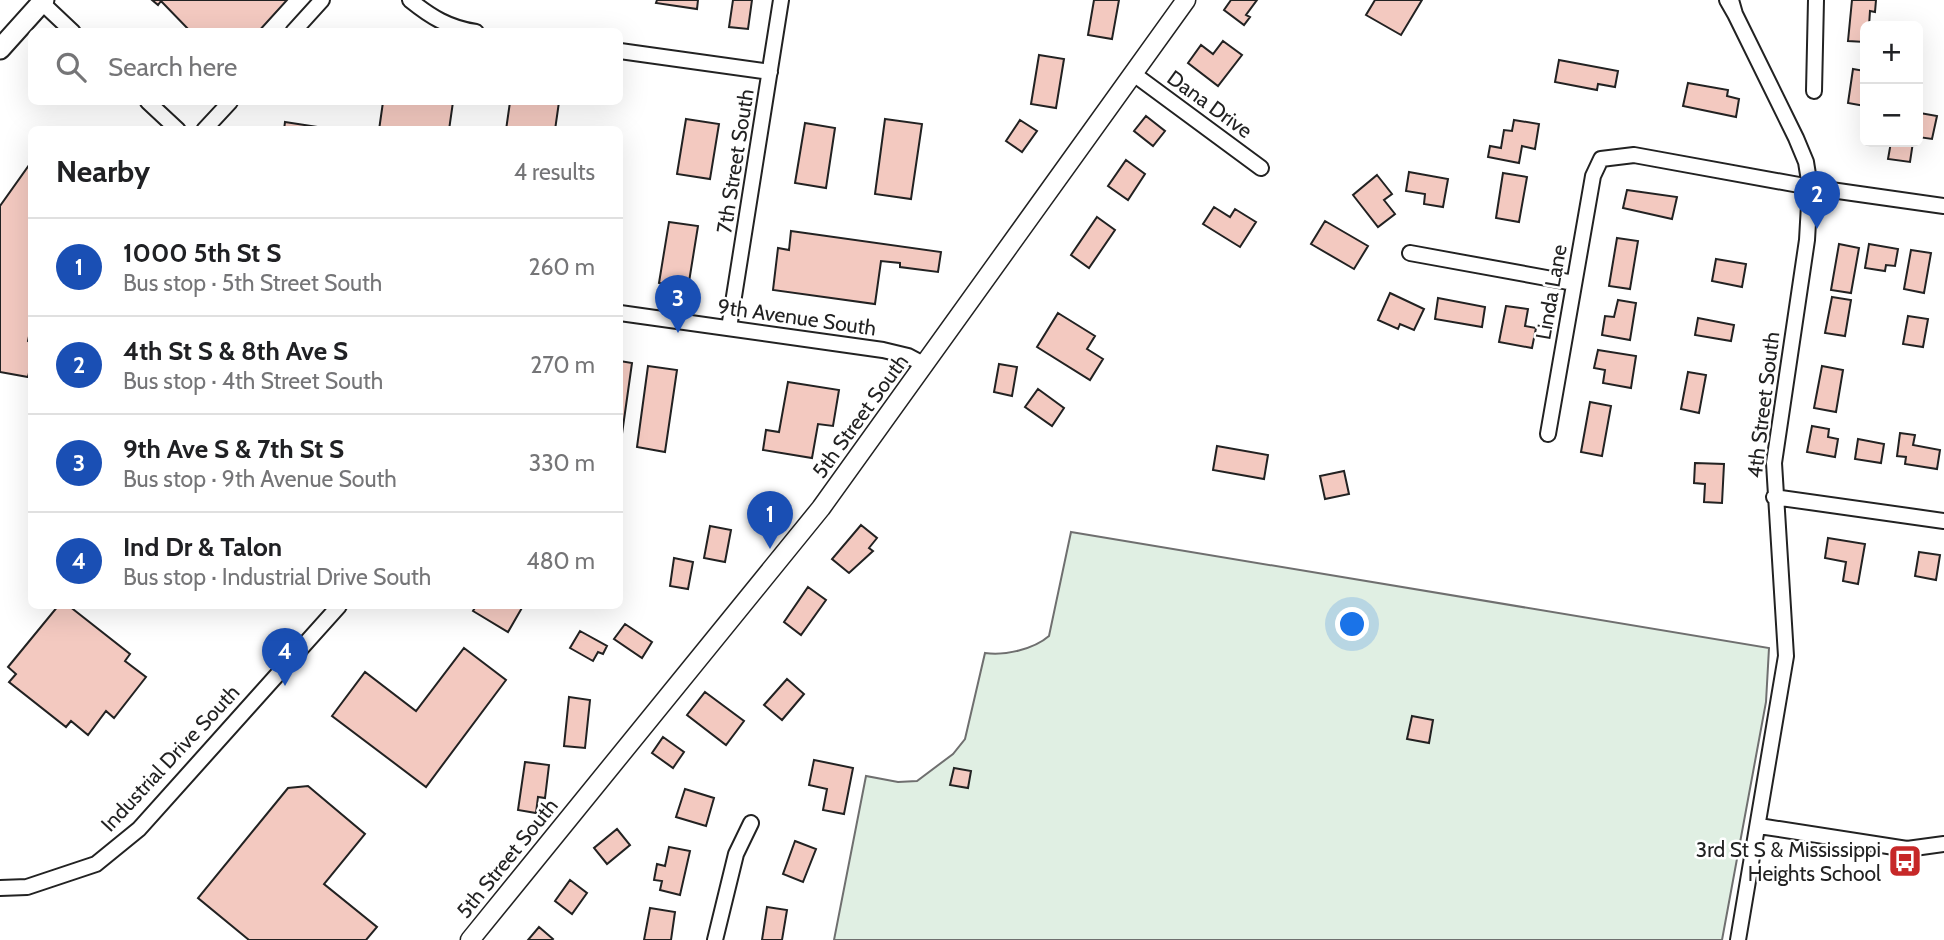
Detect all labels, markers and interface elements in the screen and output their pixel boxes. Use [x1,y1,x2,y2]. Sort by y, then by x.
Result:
map controls [1860,21,1923,147]
button: + [1860,21,1923,84]
search box [28,28,623,105]
icon: search [52,48,90,86]
text: Search here [108,51,237,83]
street label: Dana Drive [1163,65,1258,143]
button: − [1860,84,1923,147]
street label: 7th Street South [711,87,759,235]
text: Nearby [56,153,150,190]
text: 4 results [514,158,595,186]
pin: 2 [1794,171,1840,229]
text: 1000 5th St S [123,237,281,269]
street label: Linda Lane [1530,242,1572,342]
text: 1 [75,253,83,281]
text: 260 m [528,253,595,281]
text: Bus stop · 5th Street South [123,269,382,297]
pin: 3 [655,275,701,333]
street label: 9th Avenue South [716,294,878,340]
street label: 4th Street South [1742,330,1784,480]
text: 4th St S & 8th Ave S [123,335,348,367]
street label: 5th Street South [807,349,913,483]
text: 2 [73,351,85,379]
text: 270 m [530,351,595,379]
text: Bus stop · 4th Street South [123,367,383,395]
text: 9th Ave S & 7th St S [123,433,344,465]
text: 3 [73,449,85,477]
text: 330 m [529,449,595,477]
text: Bus stop · 9th Avenue South [123,465,397,493]
pin: 1 [747,491,793,549]
text: Ind Dr & Talon [123,531,282,563]
text: 4 [72,547,86,575]
text: 480 m [526,547,595,575]
text: Bus stop · Industrial Drive South [123,563,431,591]
your location [1335,607,1369,641]
pin: 4 [262,628,308,686]
street label: Industrial Drive South [96,680,244,836]
street label: 5th Street South [451,793,563,923]
place label: 3rd St S & Mississippi Heights School [1696,837,1881,886]
bus stop icon: 3rd St S & Mississippi Heights School [1886,842,1924,880]

